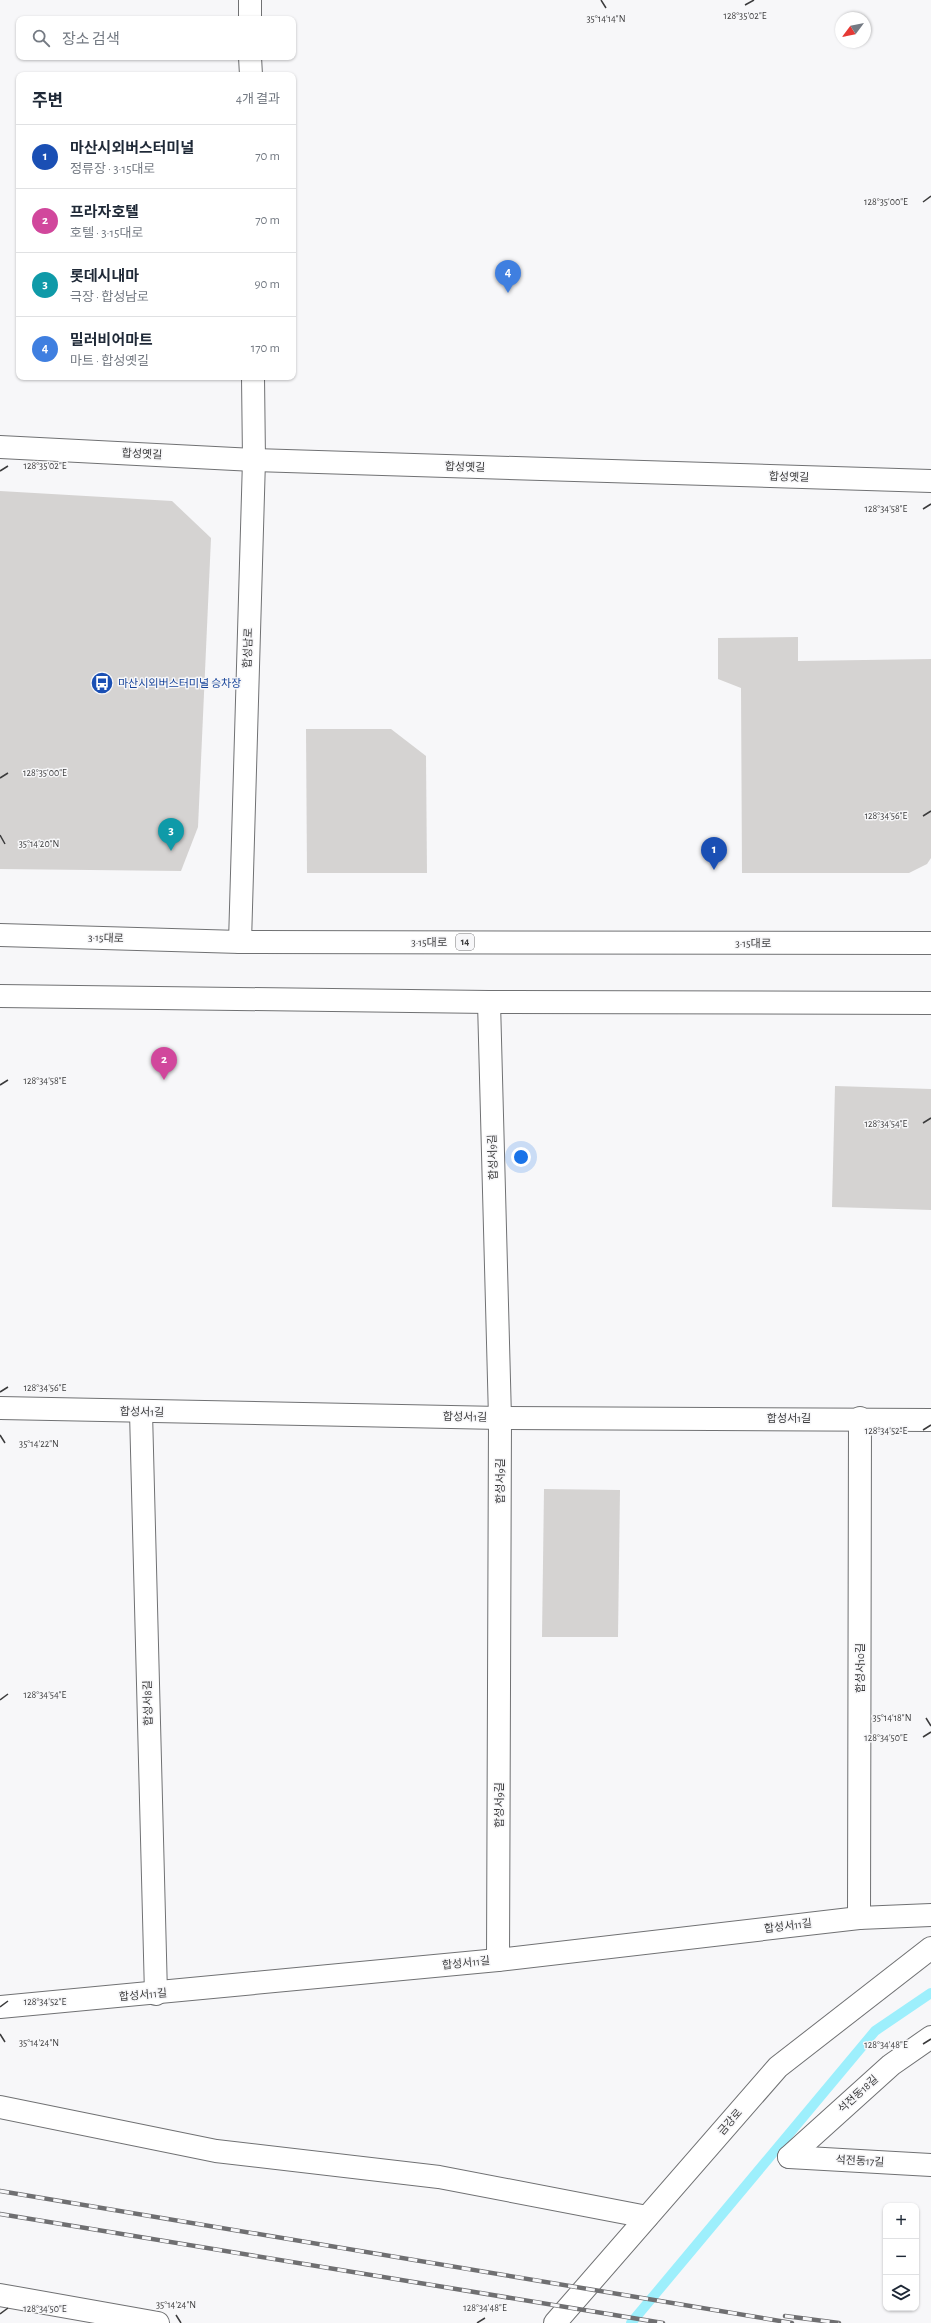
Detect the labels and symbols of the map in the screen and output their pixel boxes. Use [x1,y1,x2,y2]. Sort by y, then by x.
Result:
text: 128°35'02"E [723,11,767,21]
north arrow [835,12,871,48]
text: 35°14'14"N [586,14,626,24]
text: 128°35'00"E [864,197,908,207]
pin: 4 [495,260,521,293]
street label: 합성옛길 [121,447,163,461]
text: 128°35'02"E [23,461,67,471]
street label: 합성옛길 [445,461,485,473]
street label: 합성옛길 [769,471,809,483]
text: 128°34'58"E [865,504,908,514]
street label: 합성남로 [242,628,254,668]
bus stop icon: 마산시외버스터미널 승차장 [89,670,115,696]
place label: 마산시외버스터미널 승차장 [118,678,241,689]
text: 128°35'00"E [23,768,67,778]
text: 128°34'56"E [865,811,908,821]
pin: 3 [158,818,184,851]
pin: 1 [701,837,727,870]
text: 35°14'20"N [19,839,59,849]
street label: 3·15대로 [88,932,124,944]
road number: 14 [456,934,474,950]
street label: 3·15대로 [411,937,447,948]
street label: 3·15대로 [735,938,771,949]
pin: 2 [151,1047,177,1080]
text: 128°34'58"E [24,1076,67,1086]
text: 128°34'54"E [865,1119,908,1129]
street label: 합성서9길 [487,1134,499,1180]
your location [511,1147,531,1167]
text: 128°34'56"E [24,1383,67,1393]
street label: 합성서1길 [120,1406,164,1418]
street label: 합성서1길 [443,1411,487,1423]
street label: 합성서1길 [767,1413,811,1424]
text: 128°34'52"E [865,1426,907,1436]
text: 35°14'22"N [19,1439,59,1449]
street label: 합성서9길 [495,1458,506,1504]
street label: 합성서10길 [855,1643,866,1693]
street label: 합성서8길 [142,1680,154,1726]
text: 128°34'54"E [24,1690,67,1700]
text: 35°14'18"N [873,1713,911,1723]
text: 128°34'50"E [864,1733,908,1743]
street label: 합성서9길 [494,1782,505,1828]
street label: 합성서11길 [763,1918,813,1934]
street label: 합성서11길 [442,1955,490,1971]
street label: 합성서11길 [119,1987,167,2003]
text: 128°34'52"E [24,1997,66,2007]
text: 35°14'24"N [19,2038,59,2048]
text: 128°34'48"E [864,2040,908,2050]
street label: 석전동18길 [836,2073,880,2115]
street label: 금강로 [716,2107,744,2137]
street label: 석전동17길 [835,2154,885,2168]
text: 35°14'24"N [156,2300,196,2310]
text: 128°34'48"E [463,2303,507,2313]
text: 128°34'50"E [23,2304,67,2314]

